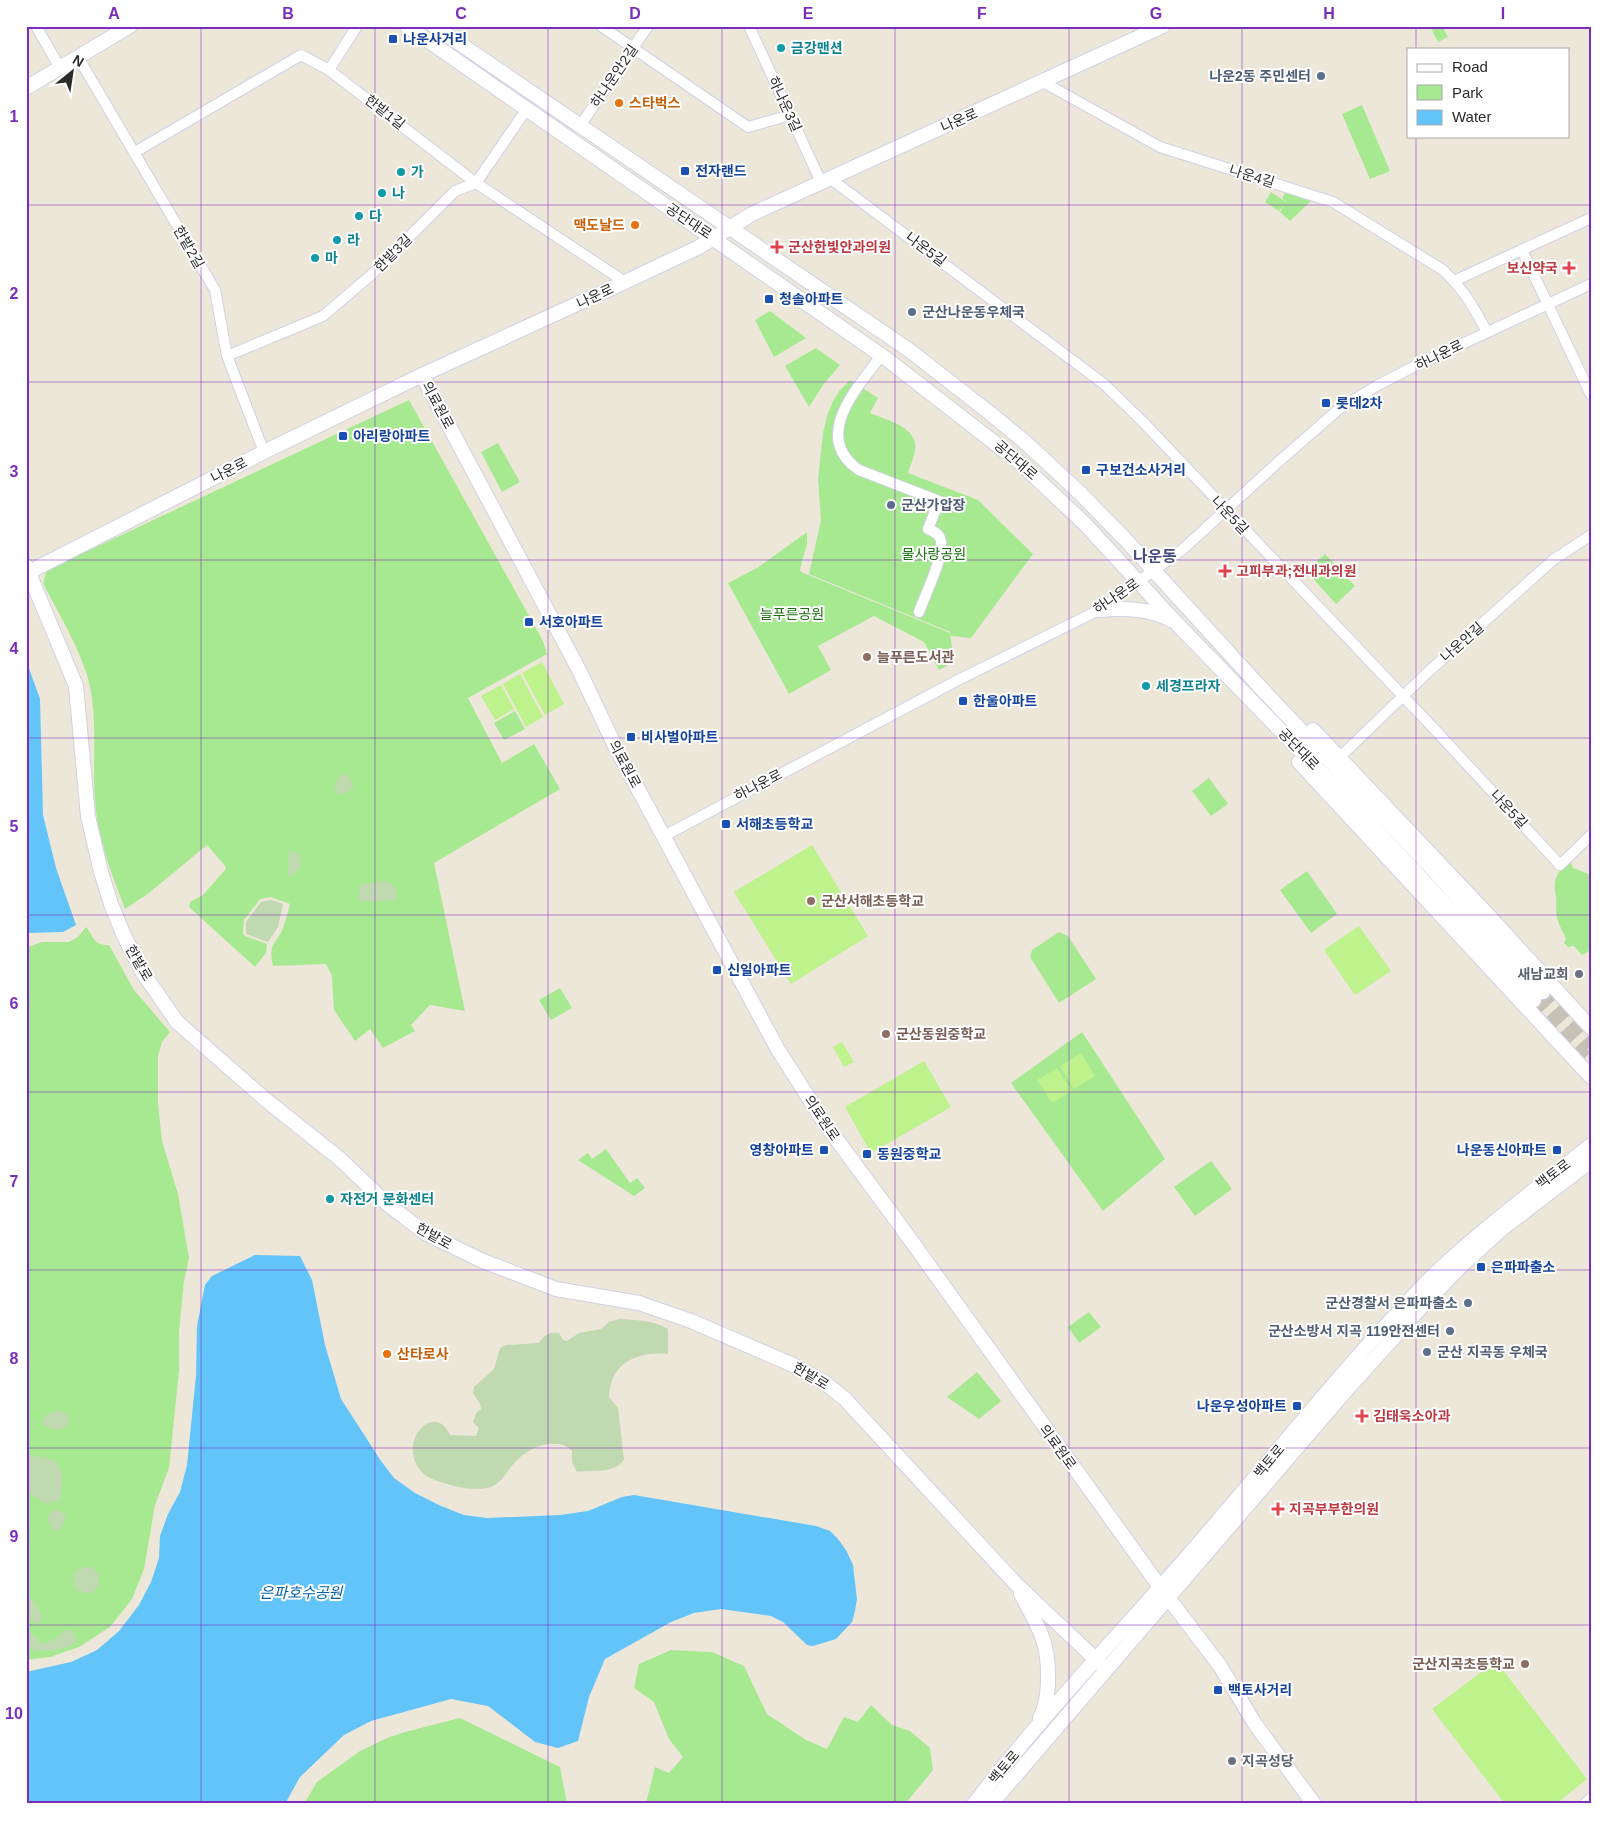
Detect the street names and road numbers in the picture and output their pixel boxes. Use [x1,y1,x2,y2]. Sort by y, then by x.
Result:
street label: 하나운안2길 [587,42,641,110]
street label: 하나운3길 [765,74,805,134]
street label: 한밭1길 [362,91,408,133]
street label: 나운로 [938,105,980,135]
street label: 나운4길 [1227,162,1277,190]
street label: 공단대로 [663,200,715,242]
street label: 한밭2길 [170,223,208,271]
street label: 나운5길 [903,229,949,269]
street label: 한밭3길 [371,231,415,275]
street label: 나운로 [574,281,616,311]
street label: 하나운로 [1412,336,1466,373]
street label: 의료원로 [419,378,457,432]
street label: 공단대로 [991,437,1041,483]
street label: 나운로 [208,454,250,486]
street label: 나운5길 [1208,493,1252,537]
street label: 하나운로 [1090,575,1142,617]
street label: 나운안길 [1437,619,1487,665]
street label: 공단대로 [1275,725,1323,773]
street label: 의료원로 [606,737,644,791]
street label: 하나운로 [731,766,785,804]
street label: 나운5길 [1487,787,1531,831]
street label: 한밭로 [122,942,156,984]
street label: 의료원로 [801,1092,843,1144]
street label: 백토로 [1533,1156,1573,1192]
street label: 한밭로 [413,1220,455,1252]
street label: 한밭로 [790,1359,832,1393]
street label: 의료원로 [1036,1421,1080,1473]
street label: 백토로 [1250,1441,1288,1481]
street label: 백토로 [985,1747,1023,1787]

